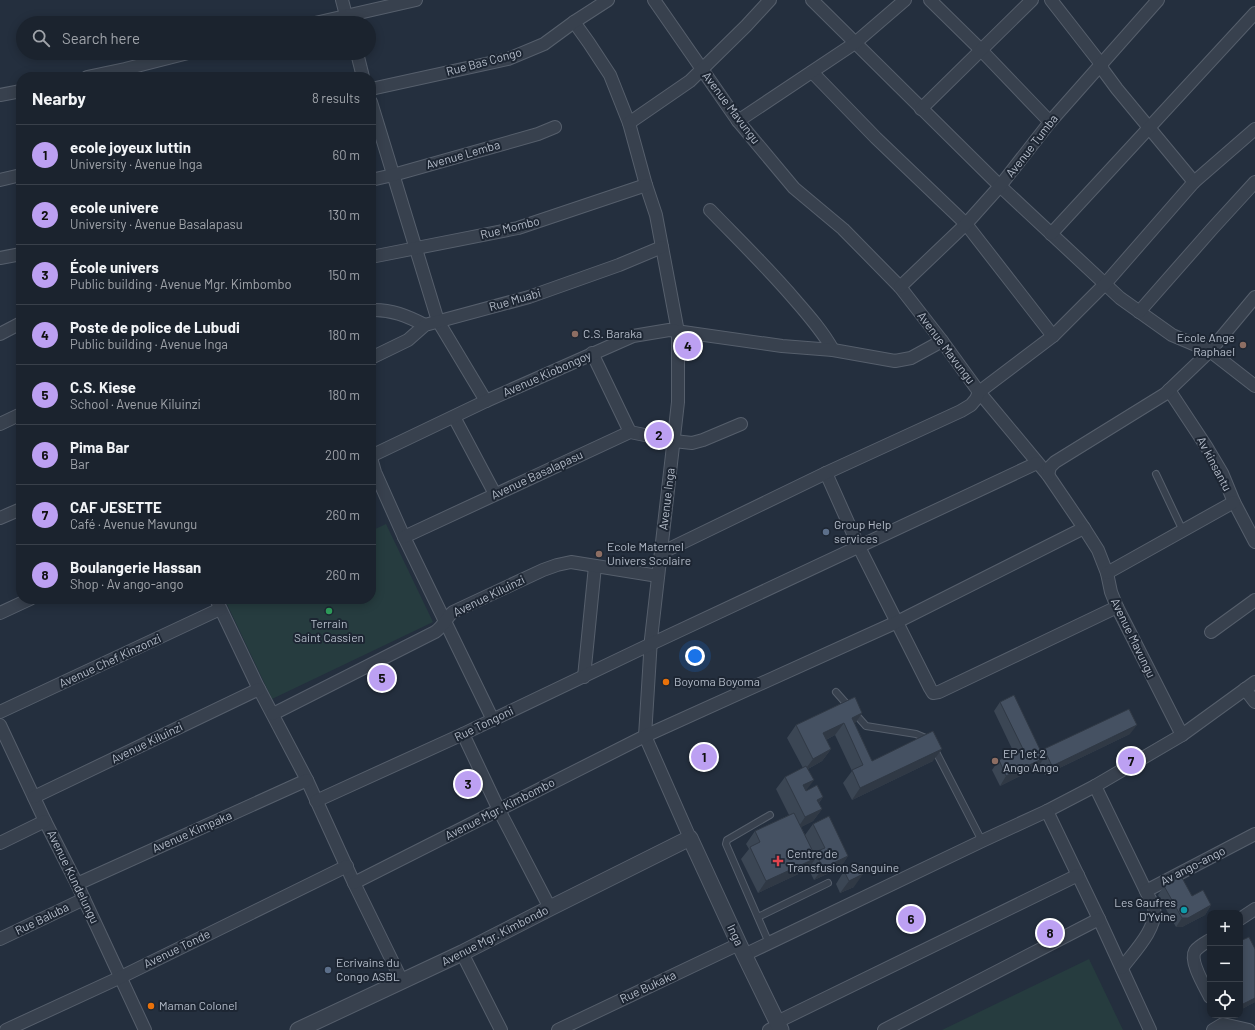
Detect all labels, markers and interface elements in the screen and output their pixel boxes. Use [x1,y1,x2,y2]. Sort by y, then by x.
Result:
search box [16,16,376,60]
icon: search [30,27,52,49]
text: Search here [62,29,140,47]
street label: Rue Bas Congo [444,44,523,78]
street label: Avenue Mavungu [700,69,763,146]
text: Nearby [32,88,86,108]
text: 8 results [312,90,360,106]
street label: Avenue Tumba [1002,111,1060,180]
street label: Avenue Lemba [424,137,501,171]
text: ecole joyeux luttin [70,138,191,156]
text: 1 [43,147,47,163]
text: 60 m [333,147,360,163]
text: University · Avenue Inga [70,156,202,172]
text: ecole univere [70,198,159,216]
text: 2 [41,207,49,223]
text: 130 m [328,207,360,223]
street label: Rue Mombo [479,213,541,241]
text: University · Avenue Basalapasu [70,216,243,232]
text: École univers [70,258,159,276]
text: 3 [41,267,49,283]
text: 150 m [328,267,360,283]
text: Public building · Avenue Mgr. Kimbombo [70,276,292,292]
street label: Rue Muabi [487,285,542,313]
street label: Avenue Mavungu [915,309,978,386]
text: Poste de police de Lubudi [70,318,240,336]
place label: C.S. Baraka [583,326,642,340]
text: 4 [41,327,49,343]
text: 180 m [328,327,360,343]
marker: C.S. Baraka [570,329,580,339]
place label: Ecole Ange Raphael [1177,330,1235,358]
pin: 4 [675,331,701,361]
text: Public building · Avenue Inga [70,336,228,352]
marker: Ecole Ange Raphael [1238,340,1248,350]
street label: Avenue Kiobongoy [500,347,593,399]
text: C.S. Kiese [70,378,136,396]
text: 5 [41,387,49,403]
text: 180 m [328,387,360,403]
text: School · Avenue Kiluinzi [70,396,201,412]
pin: 2 [646,420,672,450]
street label: Av kinsantu [1195,434,1235,493]
text: Pima Bar [70,438,129,456]
text: 6 [42,447,48,463]
text: 200 m [325,447,360,463]
street label: Avenue Basalapasu [488,447,585,502]
text: Bar [70,456,89,472]
street label: Avenue Inga [655,467,677,531]
text: CAF JESETTE [70,498,162,516]
text: 7 [42,507,48,523]
text: 260 m [326,507,360,523]
text: Café · Avenue Mavungu [70,516,197,532]
place label: Group Help services [834,517,891,545]
marker: Group Help services [821,527,831,537]
place label: Ecole Maternel Univers Scolaire [607,539,691,567]
marker: Ecole Maternel Univers Scolaire [594,549,604,559]
text: Boulangerie Hassan [70,558,201,576]
text: 8 [41,567,49,583]
text: 260 m [326,567,360,583]
street label: Avenue Kiluinzi [450,572,527,619]
text: Shop · Av ango-ango [70,576,184,592]
street label: Avenue Mavungu [1109,596,1159,680]
marker: Terrain Saint Cassien [324,606,334,616]
place label: Terrain Saint Cassien [294,616,364,644]
street label: Avenue Chef Kinzonzi [56,630,163,690]
your location [685,646,705,666]
pin: 5 [369,663,395,693]
place label: Boyoma Boyoma [674,674,760,688]
marker: Boyoma Boyoma [661,677,671,687]
street label: Rue Tongoni [452,703,515,743]
street label: Avenue Kiluinzi [108,719,185,766]
pin: 1 [691,742,717,772]
place label: EP 1 et 2 Ango Ango [1003,746,1059,774]
pin: 7 [1118,746,1144,776]
marker: EP 1 et 2 Ango Ango [990,756,1000,766]
pin: 3 [455,769,481,799]
street label: Avenue Mgr. Kimbombo [442,774,557,842]
street label: Avenue Kimpaka [150,807,234,855]
street label: Avenue Kundelungu [45,828,103,926]
street label: Av ango-ango [1158,843,1227,887]
place label: Centre de Transfusion Sanguine [787,846,899,874]
marker: Centre de Transfusion Sanguine [772,855,784,867]
place label: Les Gaufres D'Yvine [1114,895,1176,923]
street label: Rue Baluba [12,899,71,937]
street label: Avenue Mgr. Kimbondo [439,902,550,968]
pin: 6 [898,904,924,934]
marker: Les Gaufres D'Yvine [1179,905,1189,915]
map controls [1207,910,1243,1018]
button: + [1207,910,1243,946]
pin: 8 [1037,918,1063,948]
street label: Inga [725,922,747,948]
street label: Avenue Tonde [141,926,212,970]
button: − [1207,946,1243,982]
place label: Ecrivains du Congo ASBL [336,955,400,983]
marker: Ecrivains du Congo ASBL [323,965,333,975]
street label: Rue Bukaka [617,967,678,1005]
button: locate [1207,982,1243,1018]
place label: Maman Colonel [159,998,237,1012]
marker: Maman Colonel [146,1001,156,1011]

